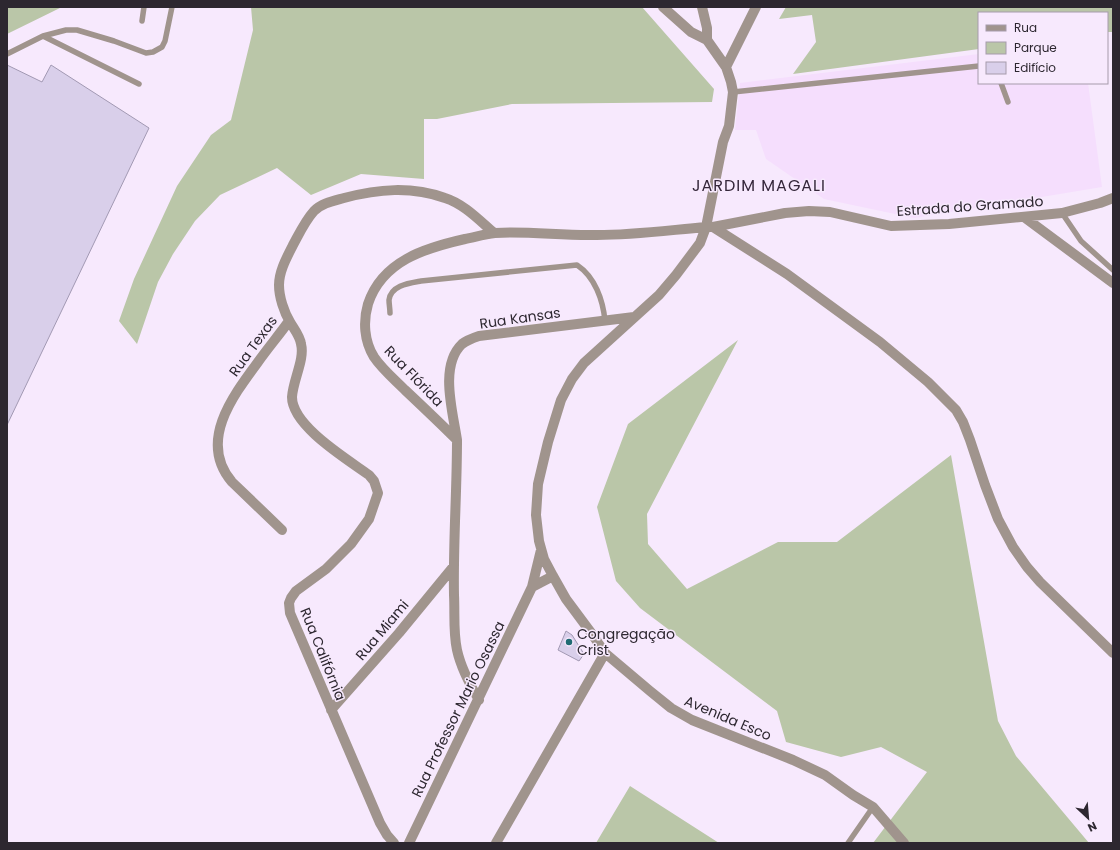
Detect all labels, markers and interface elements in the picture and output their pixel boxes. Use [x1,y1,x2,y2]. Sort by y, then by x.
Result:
legend [978,12,1108,84]
text: Rua [1014,19,1037,36]
text: Parque [1014,39,1057,56]
text: Edifício [1014,59,1056,76]
district label: JARDIM MAGALI [692,174,826,197]
street label: Estrada do Gramado [896,191,1044,221]
street label: Rua Kansas [478,302,562,334]
street label: Rua Texas [224,312,282,380]
street label: Rua Flórida [380,341,448,411]
street label: Rua Miami [351,595,413,665]
street label: Rua Califórnia [295,605,351,703]
street label: Rua Professor Mario Osassa [407,618,509,800]
place label: Congregação Crist [577,624,675,660]
marker: Congregação Crist [564,637,574,647]
street label: Avenida Esco [681,691,775,745]
north arrow [1068,798,1108,838]
text: N [1085,818,1100,836]

